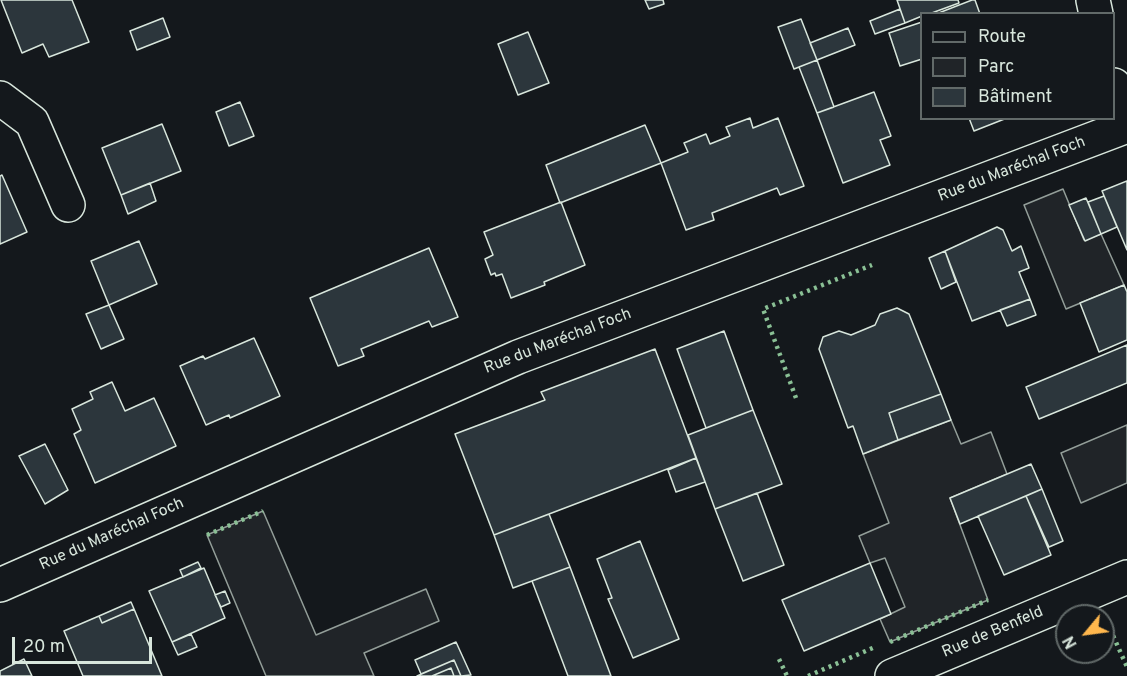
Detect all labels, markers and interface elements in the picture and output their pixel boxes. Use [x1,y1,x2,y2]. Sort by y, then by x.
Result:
legend [920,12,1115,120]
text: Route [978,26,1026,49]
text: Parc [978,56,1014,79]
text: Bâtiment [978,86,1052,109]
street label: Rue du Maréchal Foch [936,133,1088,207]
street label: Rue du Maréchal Foch [482,305,634,379]
street label: Rue du Maréchal Foch [37,494,187,576]
street label: Rue de Benfeld [939,603,1047,663]
north arrow [1055,604,1115,664]
scale bar [15,625,154,663]
text: N [1059,632,1083,652]
text: 20 m [23,636,65,659]

